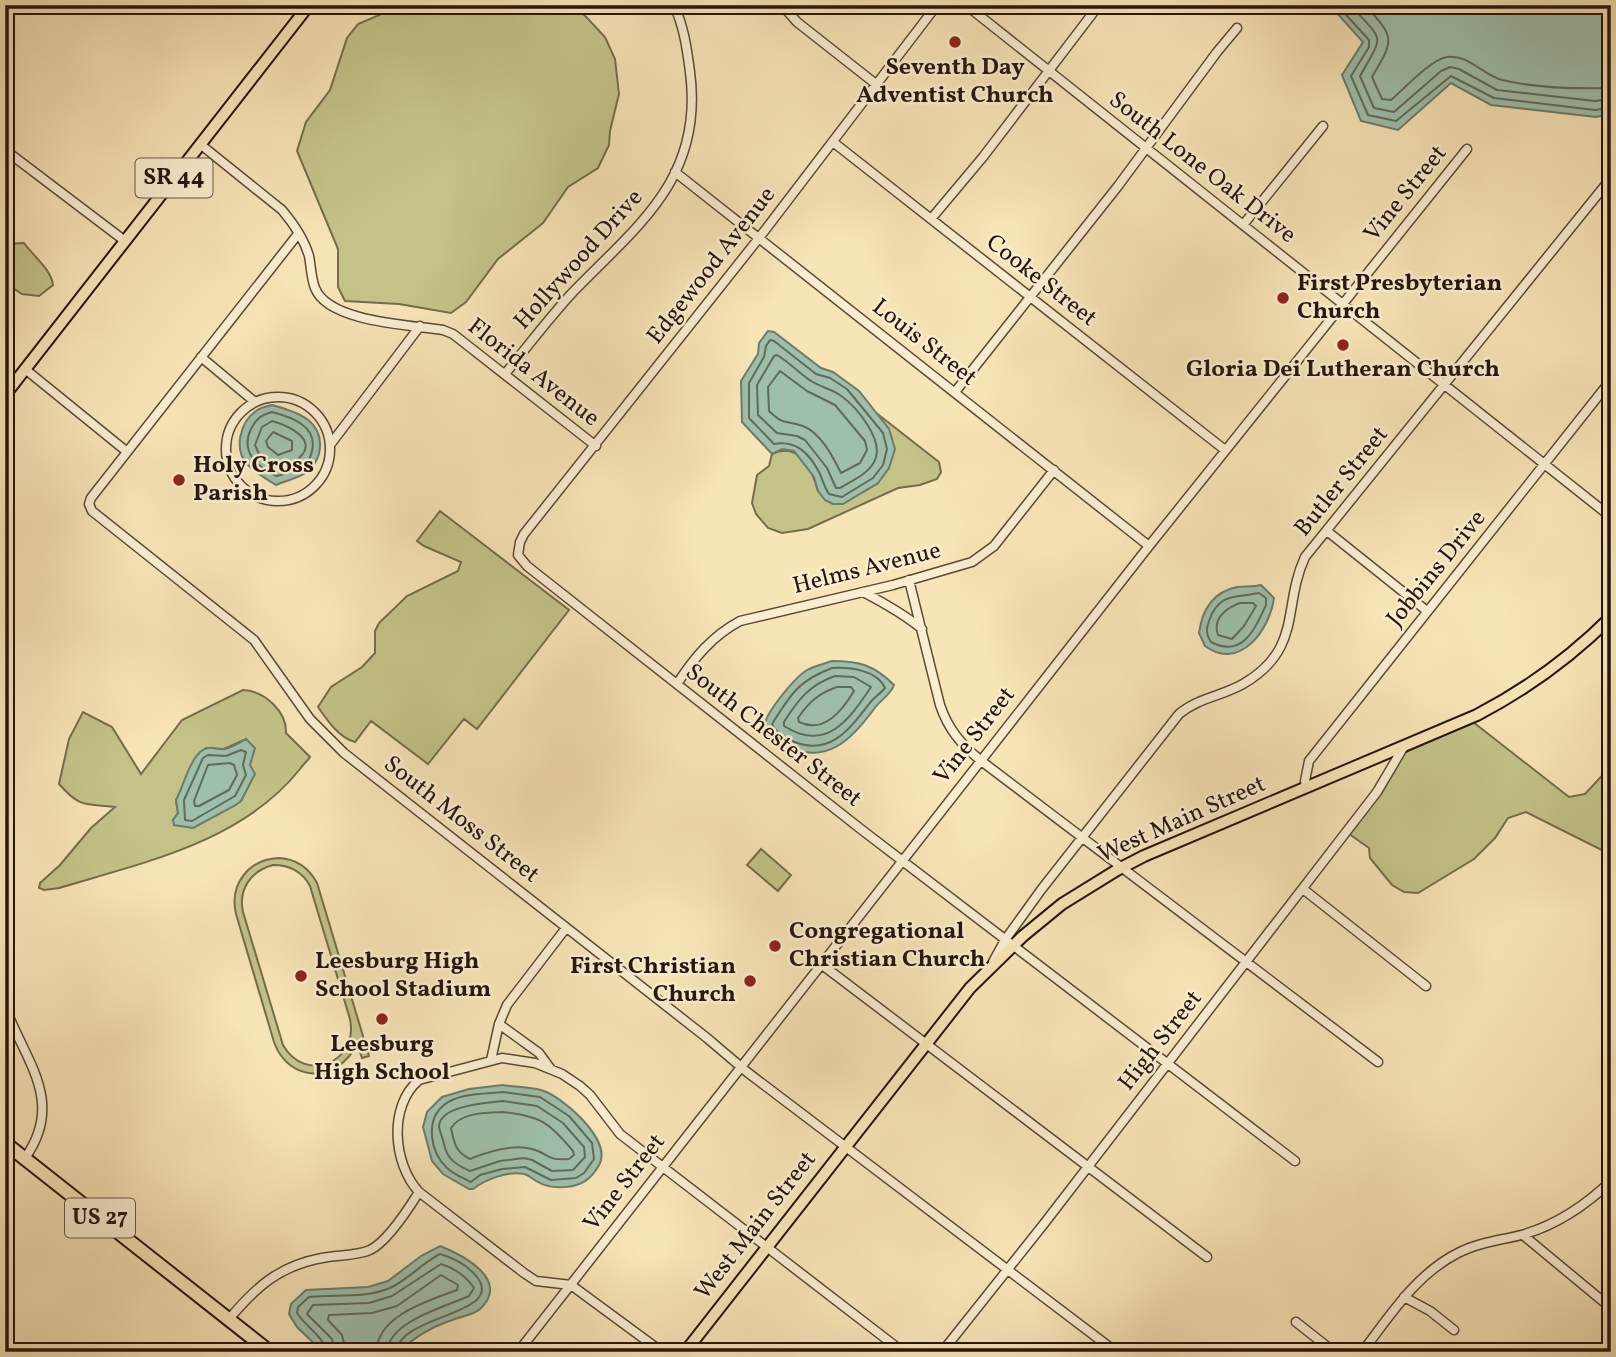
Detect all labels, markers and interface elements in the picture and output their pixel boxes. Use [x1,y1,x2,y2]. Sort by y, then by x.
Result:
marker: Seventh Day Adventist Church [947,34,963,50]
place label: Seventh Day Adventist Church [856,51,1054,113]
street label: South Lone Oak Drive [1101,84,1303,252]
street label: Vine Street [1356,138,1456,250]
road number: SR 44 [136,158,212,197]
street label: Edgewood Avenue [639,180,785,352]
street label: Hollywood Drive [507,182,651,338]
street label: Cooke Street [978,227,1104,335]
place label: First Presbyterian Church [1297,267,1503,329]
marker: First Presbyterian Church [1275,290,1291,306]
street label: Louis Street [864,291,984,395]
street label: Florida Avenue [460,311,606,435]
marker: Gloria Dei Lutheran Church [1335,337,1351,353]
place label: Gloria Dei Lutheran Church [1186,353,1500,387]
street label: Butler Street [1287,420,1397,544]
place label: Holy Cross Parish [193,449,314,511]
marker: Holy Cross Parish [171,472,187,488]
street label: Jobbins Drive [1379,503,1495,635]
street label: Helms Avenue [789,534,945,604]
street label: South Chester Street [677,656,869,816]
street label: Vine Street [926,680,1024,792]
street label: South Moss Street [376,748,546,892]
street label: West Main Street [1093,768,1271,872]
place label: Congregational Christian Church [789,915,985,977]
marker: Congregational Christian Church [767,938,783,954]
place label: Leesburg High School Stadium [315,945,491,1007]
place label: First Christian Church [570,950,736,1012]
marker: Leesburg High School Stadium [293,968,309,984]
marker: First Christian Church [742,973,758,989]
street label: High Street [1111,983,1211,1099]
marker: Leesburg High School [374,1011,390,1027]
place label: Leesburg High School [314,1028,450,1090]
street label: Vine Street [576,1127,674,1239]
street label: West Main Street [687,1144,825,1308]
road number: US 27 [65,1198,135,1238]

